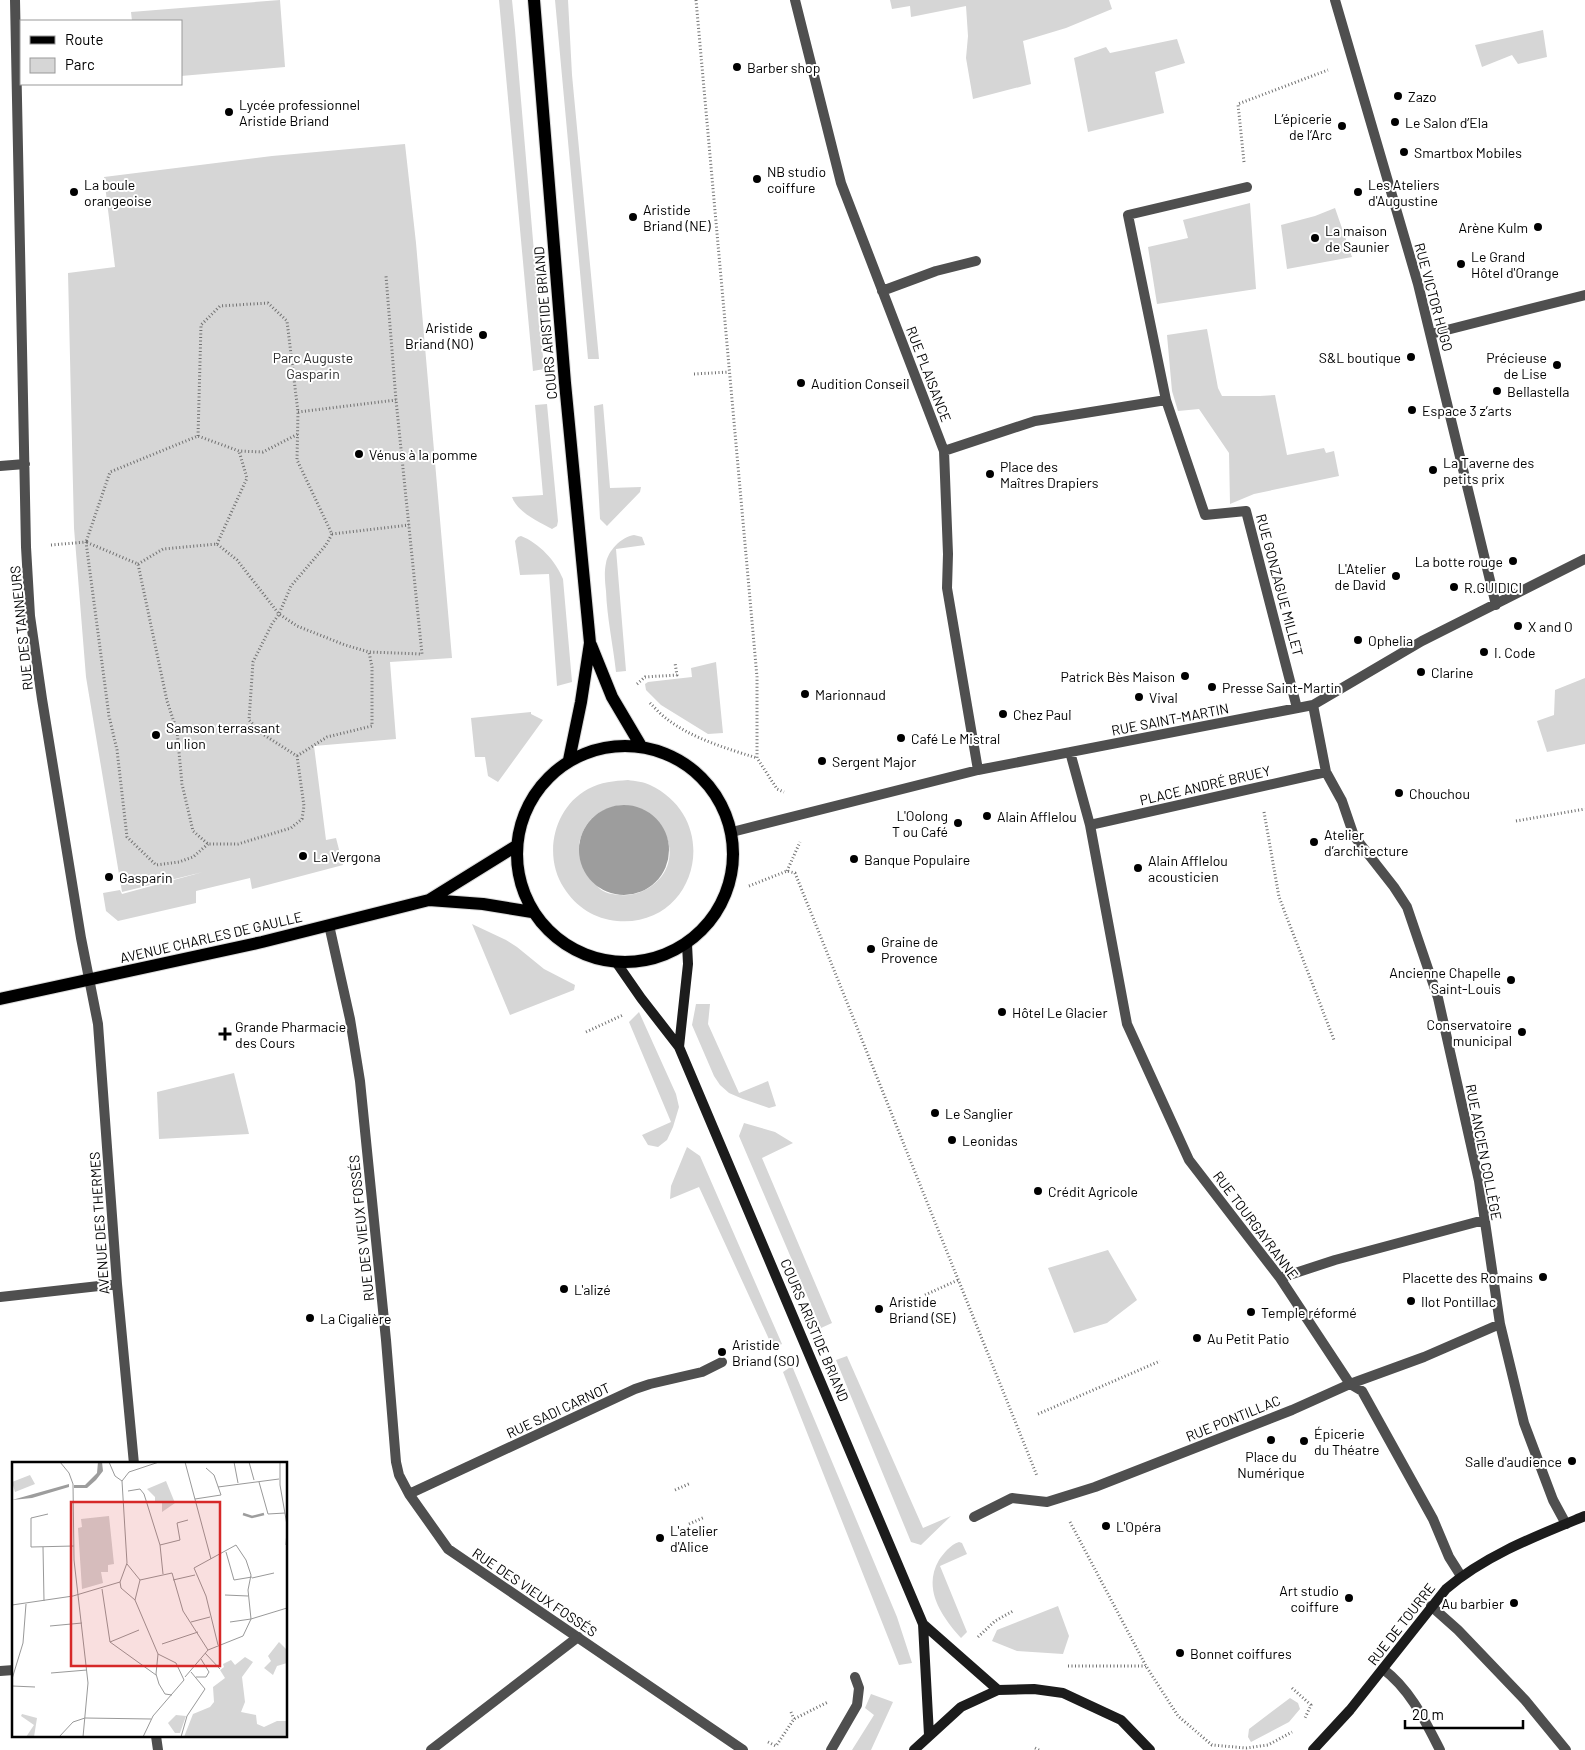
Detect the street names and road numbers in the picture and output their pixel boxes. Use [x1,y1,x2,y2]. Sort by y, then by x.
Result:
street label: RUE VICTOR HUGO [1411,241,1457,353]
street label: COURS ARISTIDE BRIAND [530,246,560,400]
street label: RUE PLAISANCE [903,324,955,424]
street label: RUE GONZAGUE MILLET [1253,512,1307,658]
street label: RUE DES TANNEURS [6,565,36,691]
street label: RUE SAINT-MARTIN [1110,699,1230,739]
street label: PLACE ANDRÉ BRUEY [1138,762,1272,808]
street label: AVENUE CHARLES DE GAULLE [118,908,304,966]
street label: RUE ANCIEN COLLÈGE [1462,1082,1506,1222]
street label: AVENUE DES THERMES [86,1151,112,1295]
street label: RUE DES VIEUX FOSSÉS [345,1154,377,1302]
street label: RUE TOURGAYRANNE [1210,1168,1302,1282]
street label: COURS ARISTIDE BRIAND [777,1256,853,1404]
street label: RUE SADI CARNOT [504,1379,612,1441]
street label: RUE PONTILLAC [1183,1391,1283,1445]
street label: RUE DES VIEUX FOSSÉS [469,1544,601,1640]
street label: RUE DE TOURRE [1364,1580,1438,1668]

